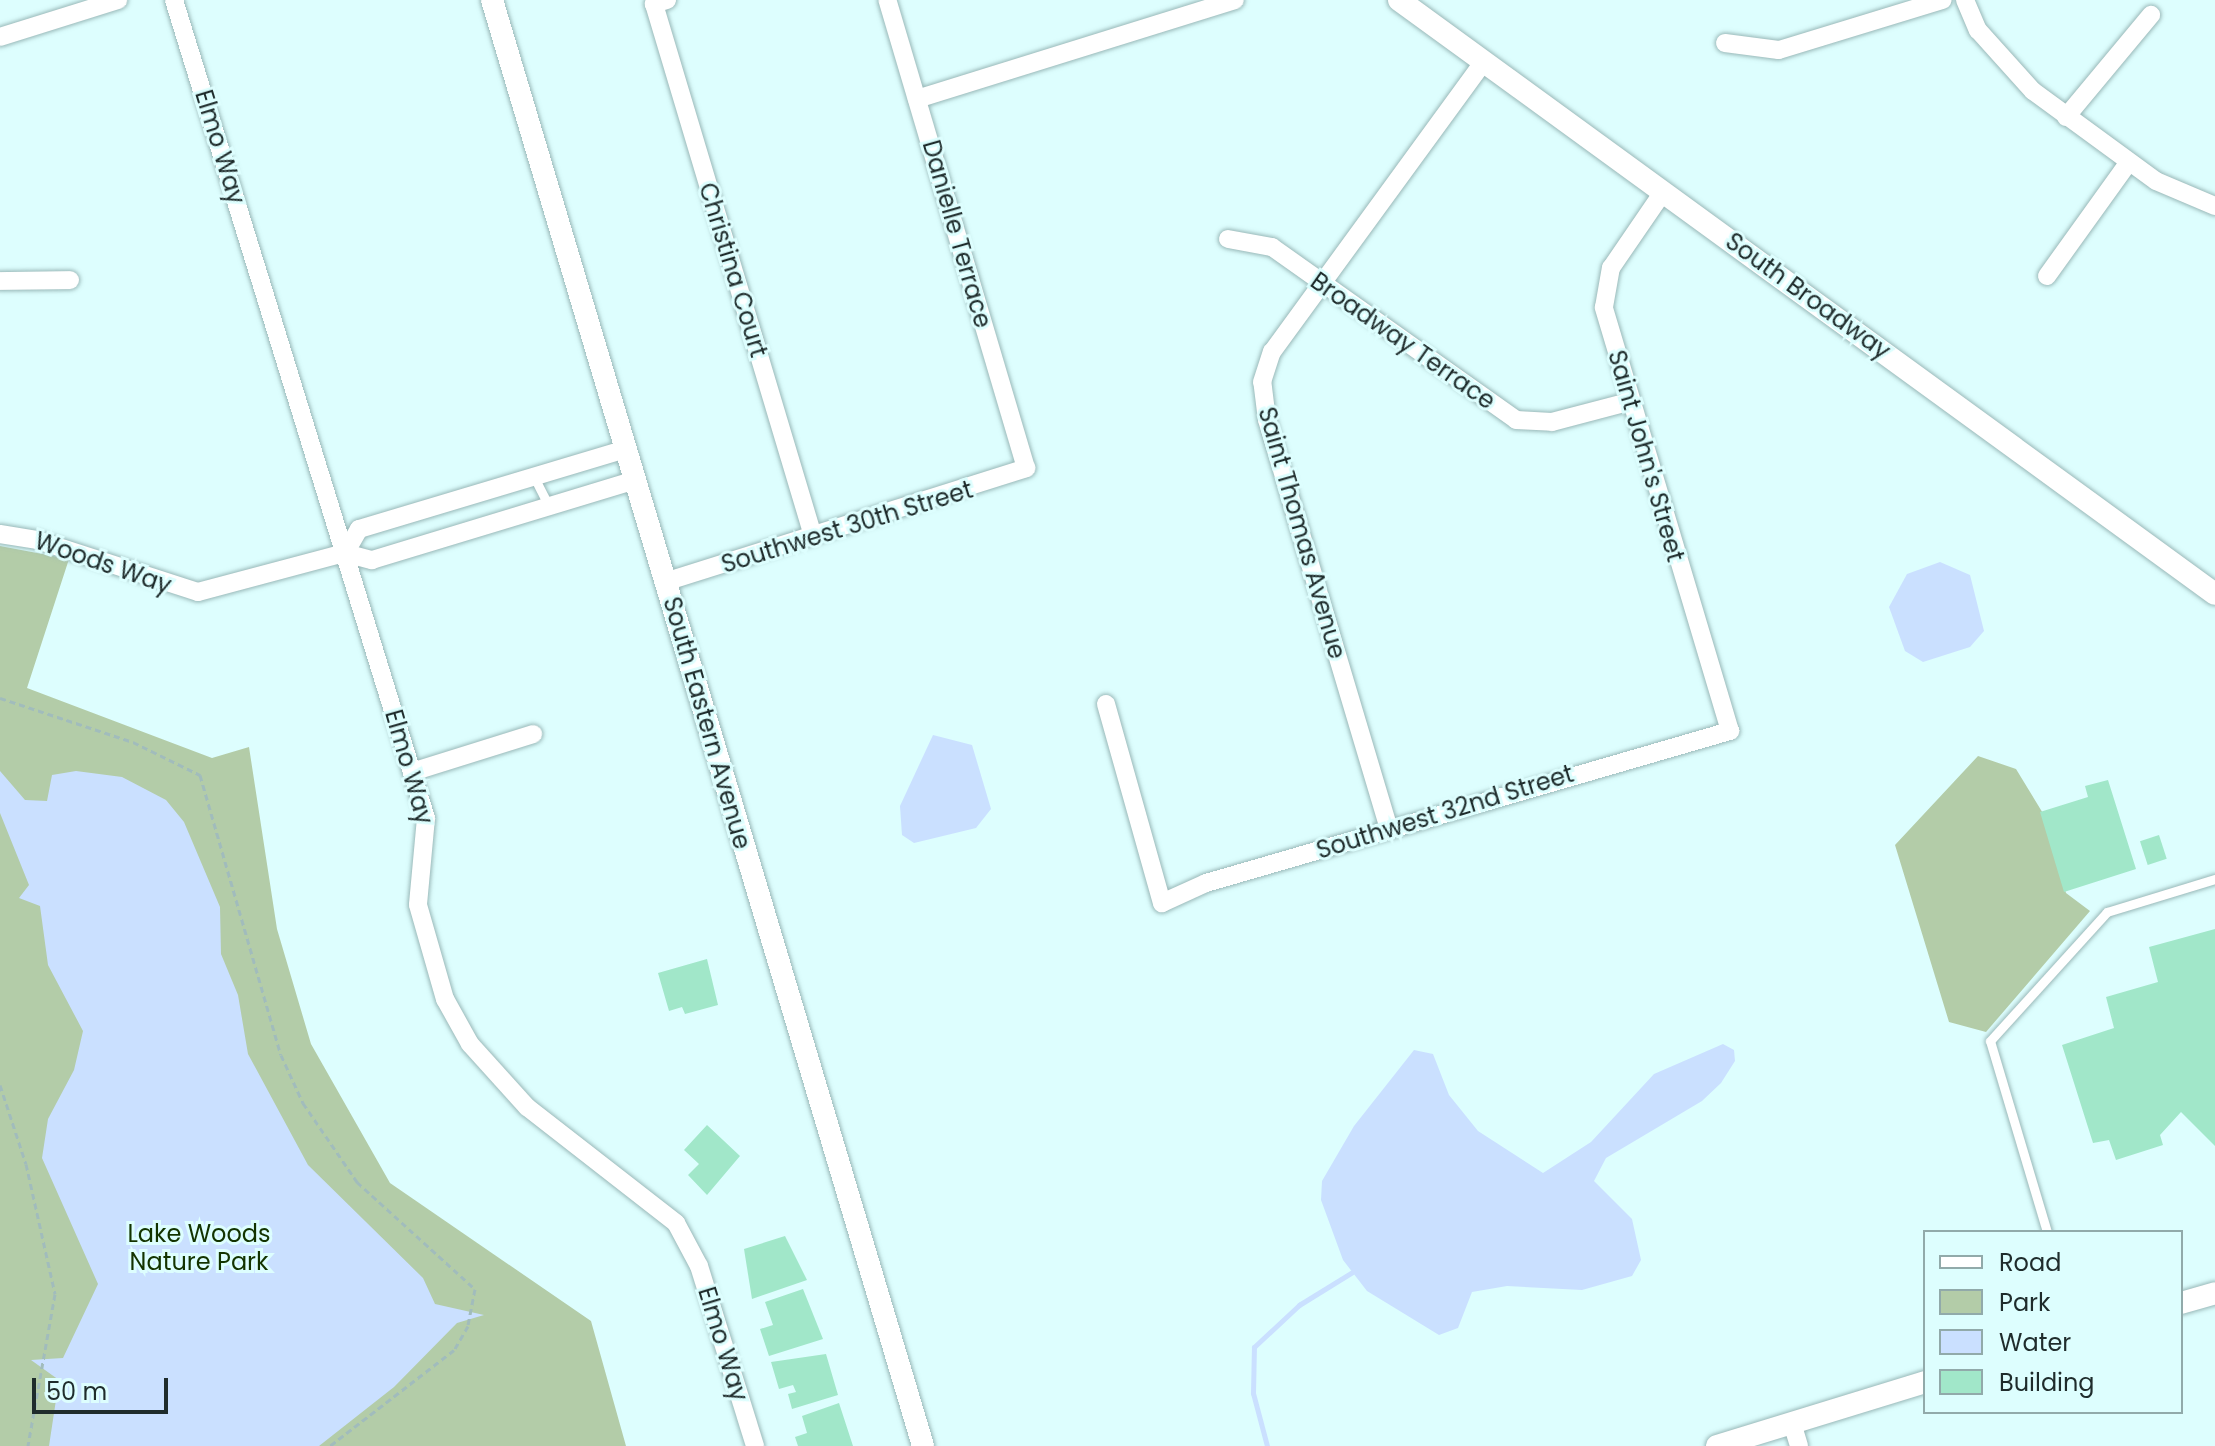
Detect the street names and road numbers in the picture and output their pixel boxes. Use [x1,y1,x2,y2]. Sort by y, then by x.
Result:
street label: Elmo Way [189,86,251,208]
street label: Danielle Terrace [916,137,998,331]
street label: Christina Court [693,179,773,361]
street label: South Broadway [1720,227,1896,365]
street label: Broadway Terrace [1305,266,1501,416]
street label: Saint John's Street [1602,347,1690,565]
street label: Saint Thomas Avenue [1252,404,1352,662]
street label: Southwest 30th Street [718,475,976,579]
street label: Woods Way [31,526,175,600]
street label: South Eastern Avenue [657,594,757,852]
street label: Elmo Way [379,706,439,828]
street label: Southwest 32nd Street [1313,759,1577,865]
street label: Elmo Way [692,1283,754,1405]

